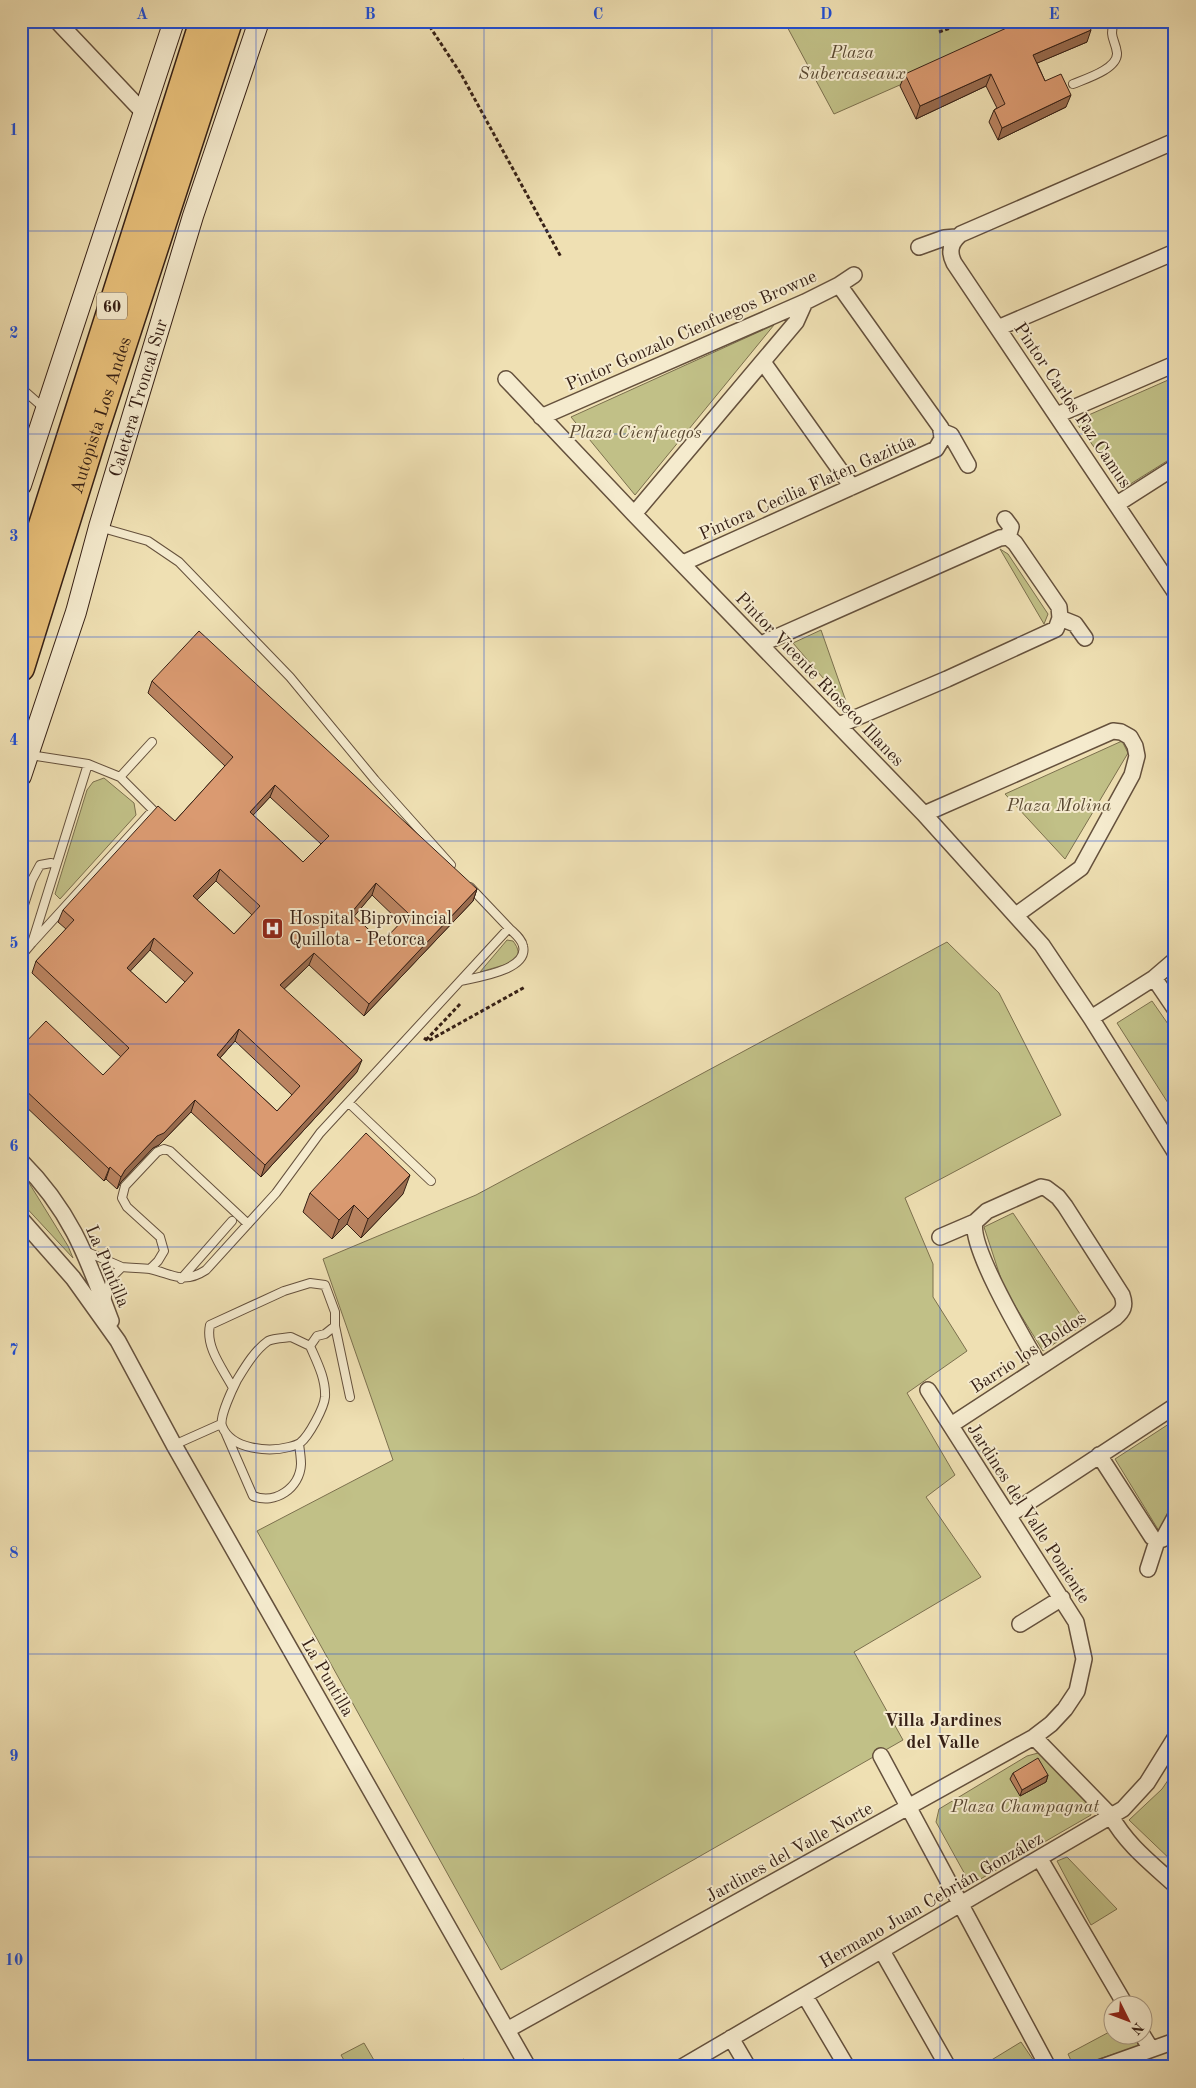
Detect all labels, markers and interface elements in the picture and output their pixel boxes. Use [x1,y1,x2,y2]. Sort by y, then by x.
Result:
text: A [136,7,148,23]
text: B [364,7,376,23]
text: C [593,7,603,23]
text: D [820,7,832,23]
text: E [1048,7,1060,23]
park label: Plaza Subercaseaux [798,44,906,83]
text: 1 [9,123,19,139]
street label: Pintor Gonzalo Cienfuegos Browne [563,267,819,395]
road number: 60 [97,292,127,320]
street label: Caletera Troncal Sur [107,316,172,479]
street label: Pintor Carlos Faz Camus [1010,320,1134,492]
text: 2 [9,326,19,342]
street label: Autopista Los Andes [68,335,135,496]
park label: Plaza Cienfuegos [568,424,702,442]
street label: Pintora Cecilia Flaten Gazitúa [697,432,918,544]
text: 3 [9,529,19,545]
street label: Pintor Vicente Rioseco Illanes [732,589,907,770]
text: 4 [9,733,19,749]
park label: Plaza Molina [1006,797,1112,815]
place label: Hospital Biprovincial Quillota - Petorca [289,910,452,949]
hospital icon: Hospital Biprovincial Quillota - Petorca [261,916,285,940]
text: 5 [9,936,19,952]
text: 6 [9,1139,19,1155]
street label: La Puntilla [82,1223,132,1310]
street label: Barrio los Boldos [967,1309,1090,1397]
text: 7 [9,1343,19,1359]
street label: Jardines del Valle Poniente [963,1420,1093,1607]
text: 8 [9,1546,19,1562]
street label: La Puntilla [298,1635,357,1720]
district label: Villa Jardines del Valle [884,1712,1002,1753]
text: 9 [9,1749,19,1765]
park label: Plaza Champagnat [950,1798,1099,1816]
street label: Jardines del Valle Norte [703,1799,876,1906]
street label: Hermano Juan Cebrián González [817,1829,1046,1972]
text: 10 [5,1953,23,1969]
north arrow [1104,1996,1154,2046]
text: N [1128,2019,1146,2037]

